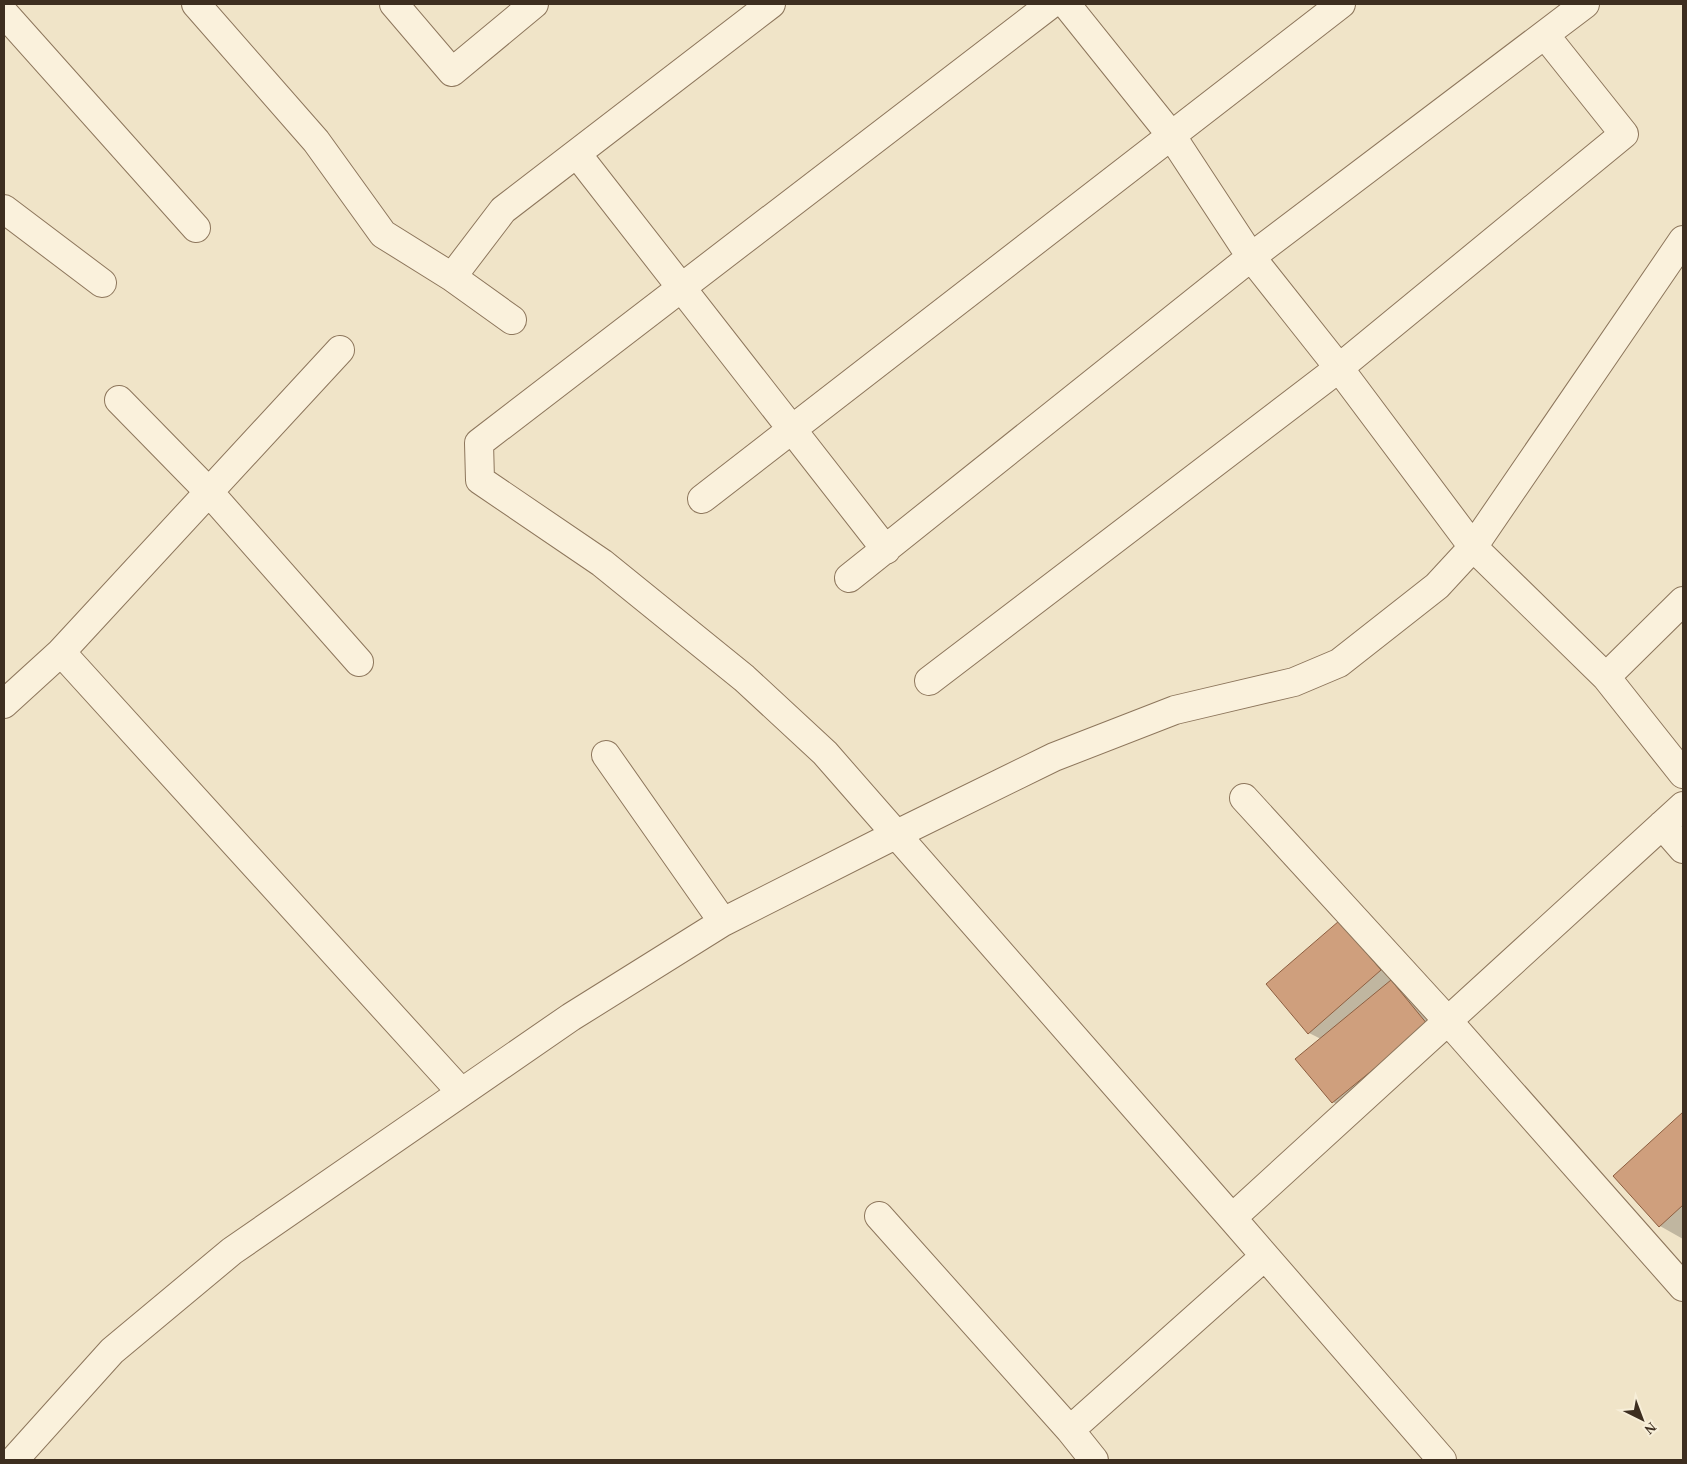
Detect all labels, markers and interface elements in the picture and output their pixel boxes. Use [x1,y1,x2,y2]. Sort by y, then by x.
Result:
north arrow [1617,1394,1667,1444]
text: N [1642,1419,1659,1437]

